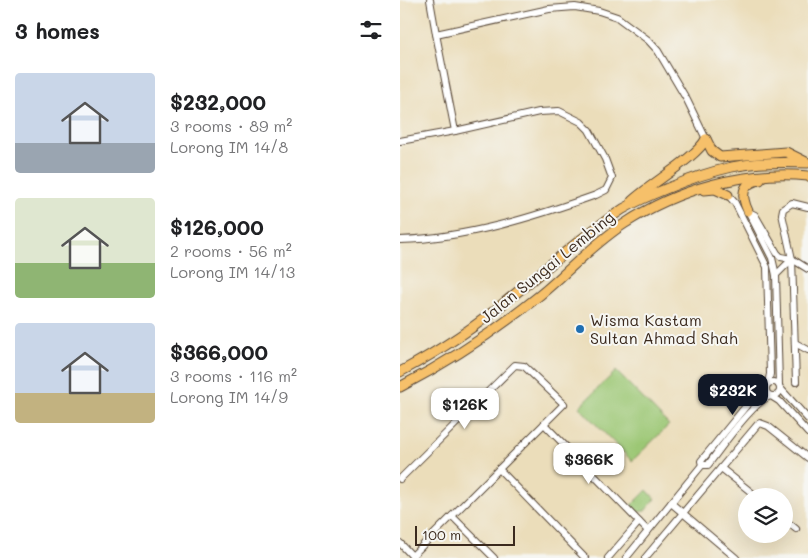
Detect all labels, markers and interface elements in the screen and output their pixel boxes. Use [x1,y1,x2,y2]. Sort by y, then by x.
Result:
icon: filters [357,16,385,44]
text: 3 homes [15,17,100,44]
text: $232,000 [170,88,266,115]
icon: home [55,93,115,153]
text: 3 rooms · 89 m² [170,115,292,136]
text: Lorong IM 14/8 [170,136,288,157]
street label: Jalan Sungai Lembing [475,206,618,327]
text: $126,000 [170,213,264,240]
icon: home [55,218,115,278]
text: 2 rooms · 56 m² [170,240,292,261]
text: Lorong IM 14/13 [170,261,295,282]
place label: Wisma Kastam Sultan Ahmad Shah [590,309,738,348]
marker: Wisma Kastam Sultan Ahmad Shah [574,323,586,335]
text: $366,000 [170,338,268,365]
icon: home [55,343,115,403]
text: 3 rooms · 116 m² [170,365,297,386]
pin: $232K [698,374,768,416]
text: $232K [709,379,757,400]
text: Lorong IM 14/9 [170,386,288,407]
pin: $126K [430,388,500,430]
text: $126K [442,393,488,414]
pin: $366K [554,442,624,485]
text: $366K [564,448,614,469]
map controls [738,488,793,543]
button: layers [738,488,793,543]
scale bar [415,523,515,546]
text: 100 m [422,525,461,544]

